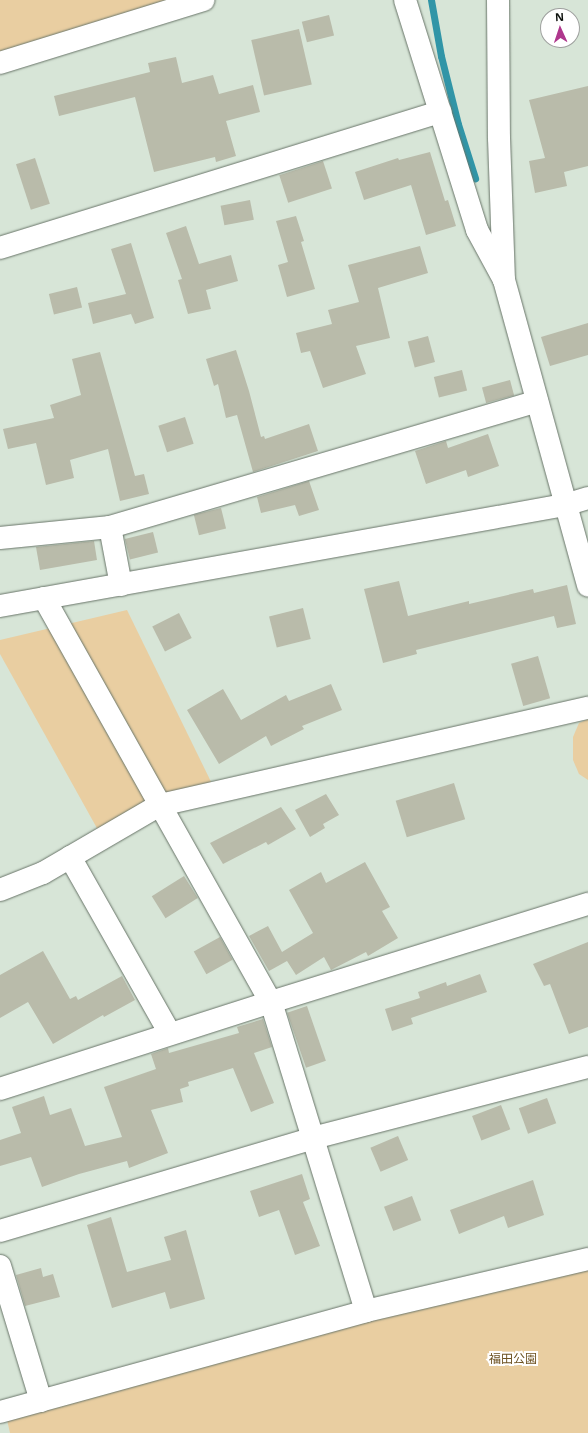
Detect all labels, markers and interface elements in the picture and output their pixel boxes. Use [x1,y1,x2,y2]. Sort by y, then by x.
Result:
north arrow [540,8,580,48]
text: N [555,9,564,24]
park label: 福田公園 [489,1352,537,1366]

